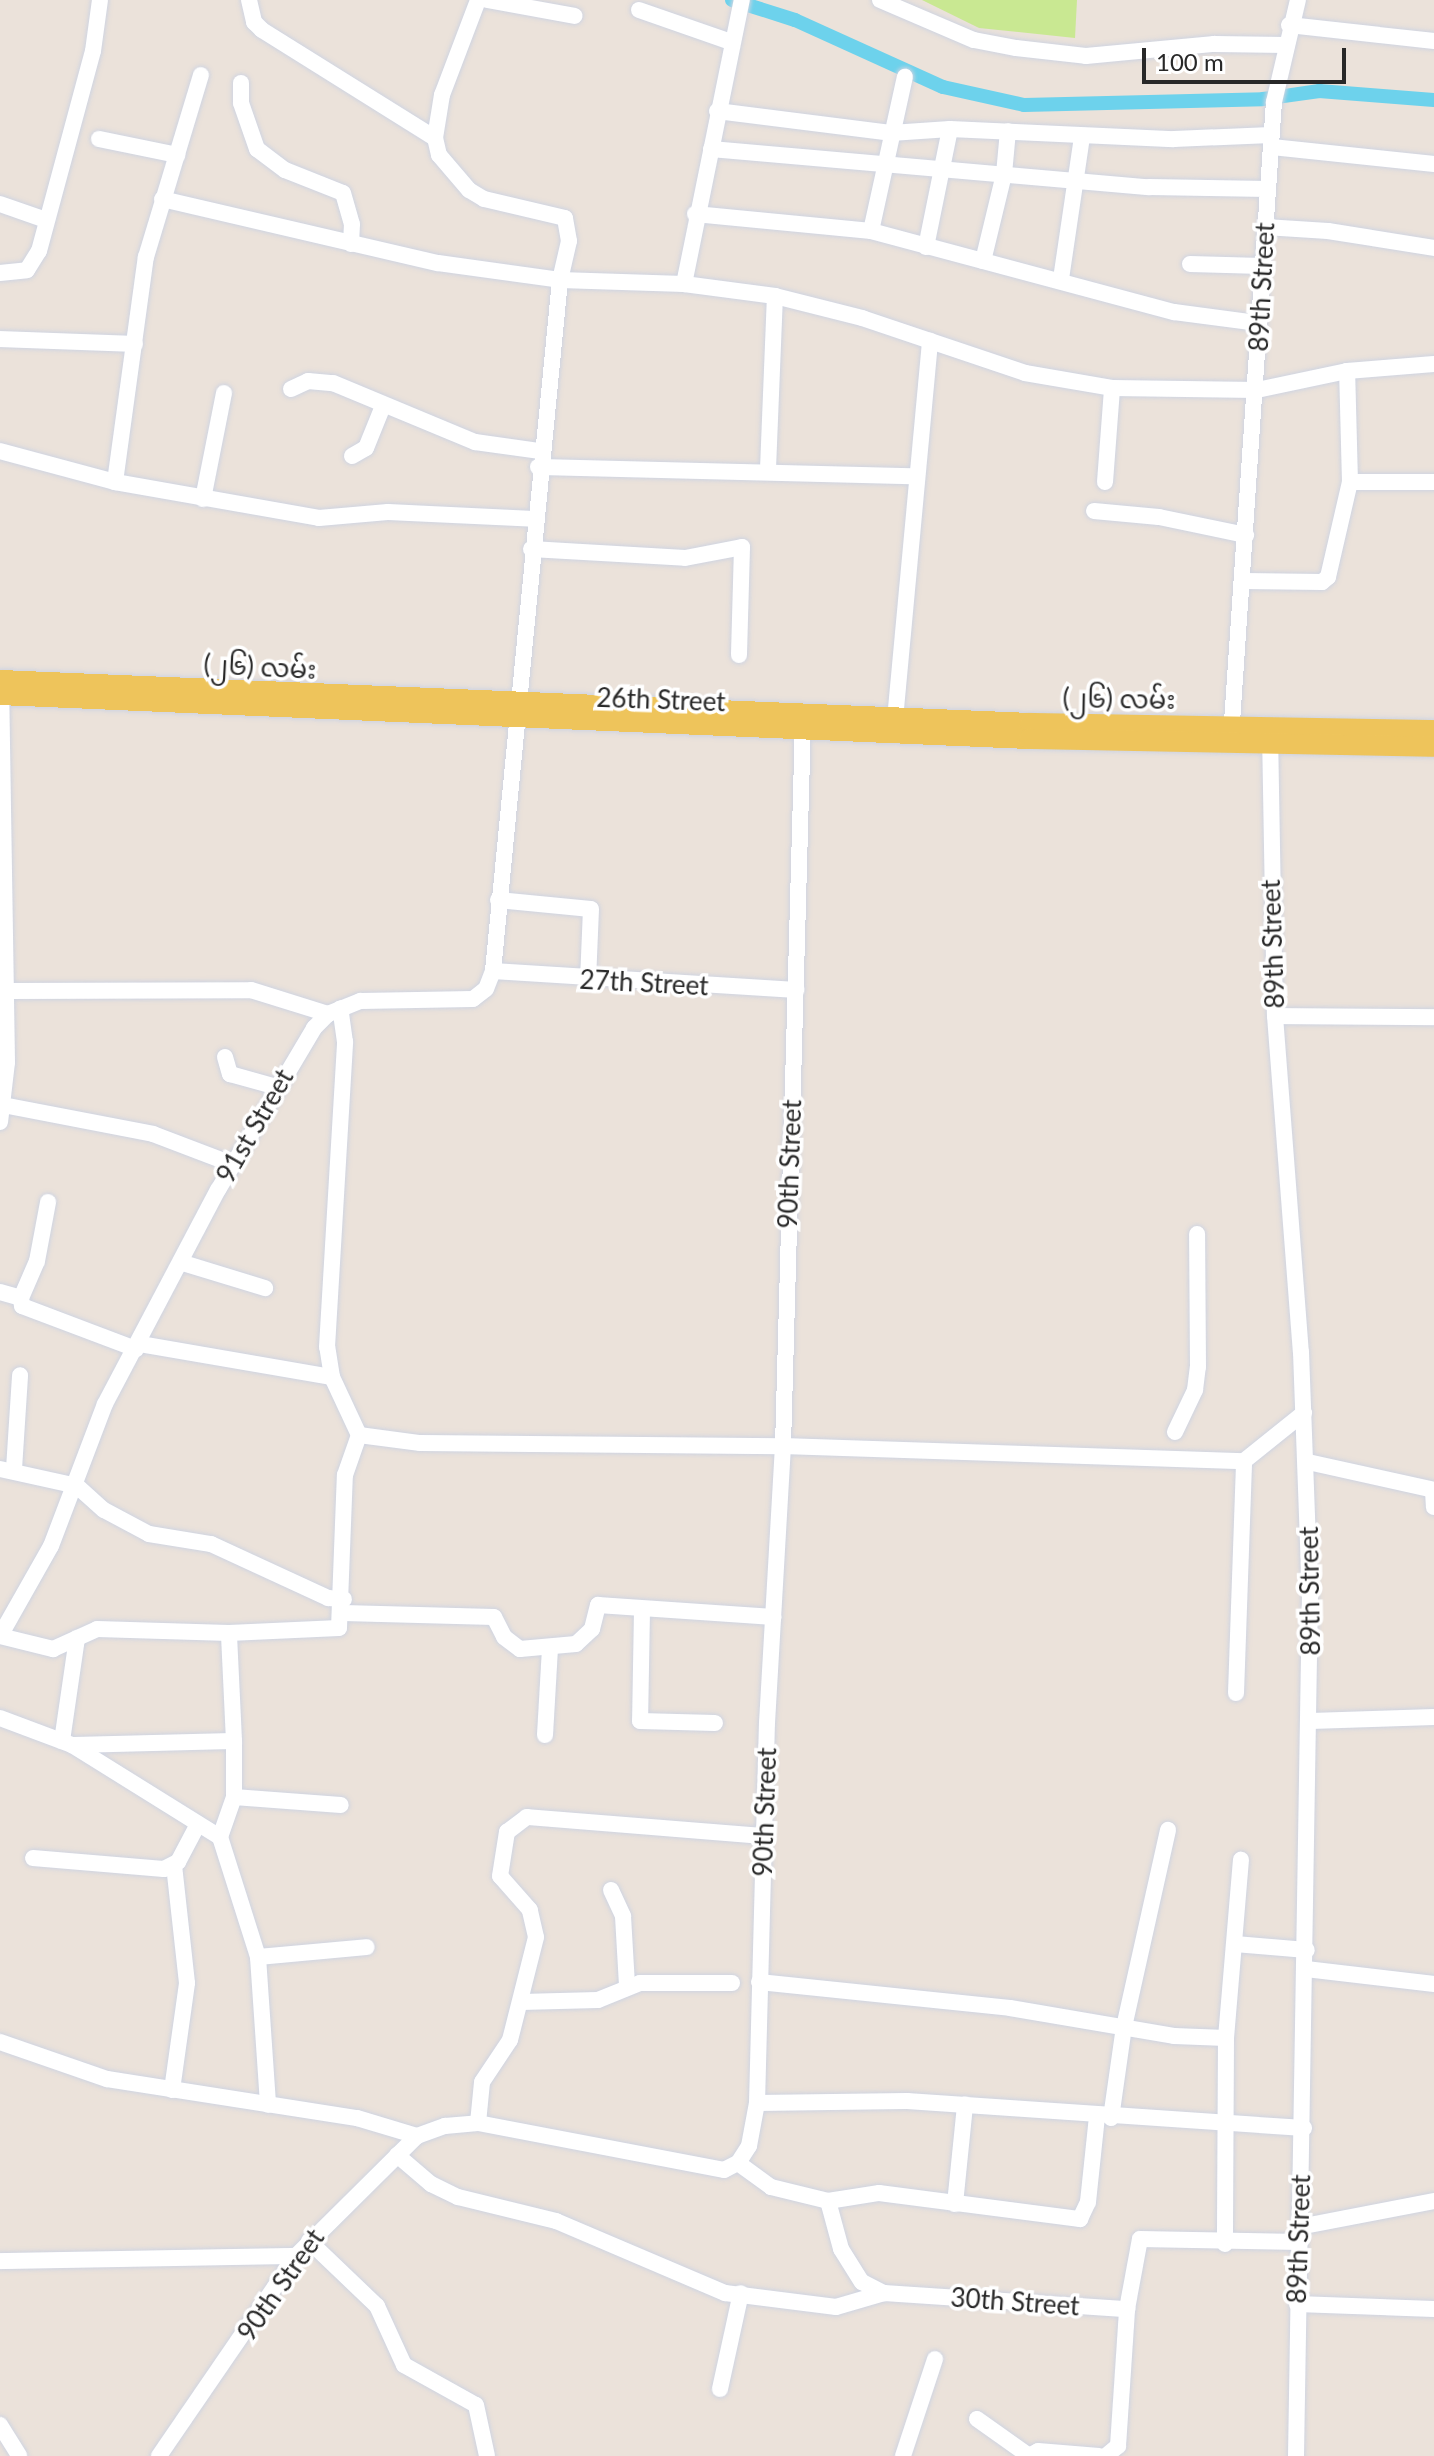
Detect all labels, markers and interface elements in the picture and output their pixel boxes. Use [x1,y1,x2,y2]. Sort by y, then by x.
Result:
scale bar [1146,32,1350,82]
text: 100 m [1156,47,1224,76]
street label: 89th Street [1243,222,1281,352]
street label: (၂၆) လမ်း [203,648,317,686]
street label: 26th Street [596,682,726,718]
street label: (၂၆) လမ်း [1062,682,1176,716]
street label: 89th Street [1255,879,1291,1009]
street label: 27th Street [579,964,709,1002]
street label: 91st Street [210,1064,300,1188]
street label: 90th Street [772,1099,808,1229]
street label: 89th Street [1293,1526,1327,1656]
street label: 90th Street [747,1747,783,1877]
street label: 89th Street [1281,2174,1317,2304]
street label: 90th Street [231,2223,331,2347]
street label: 30th Street [950,2282,1080,2322]

